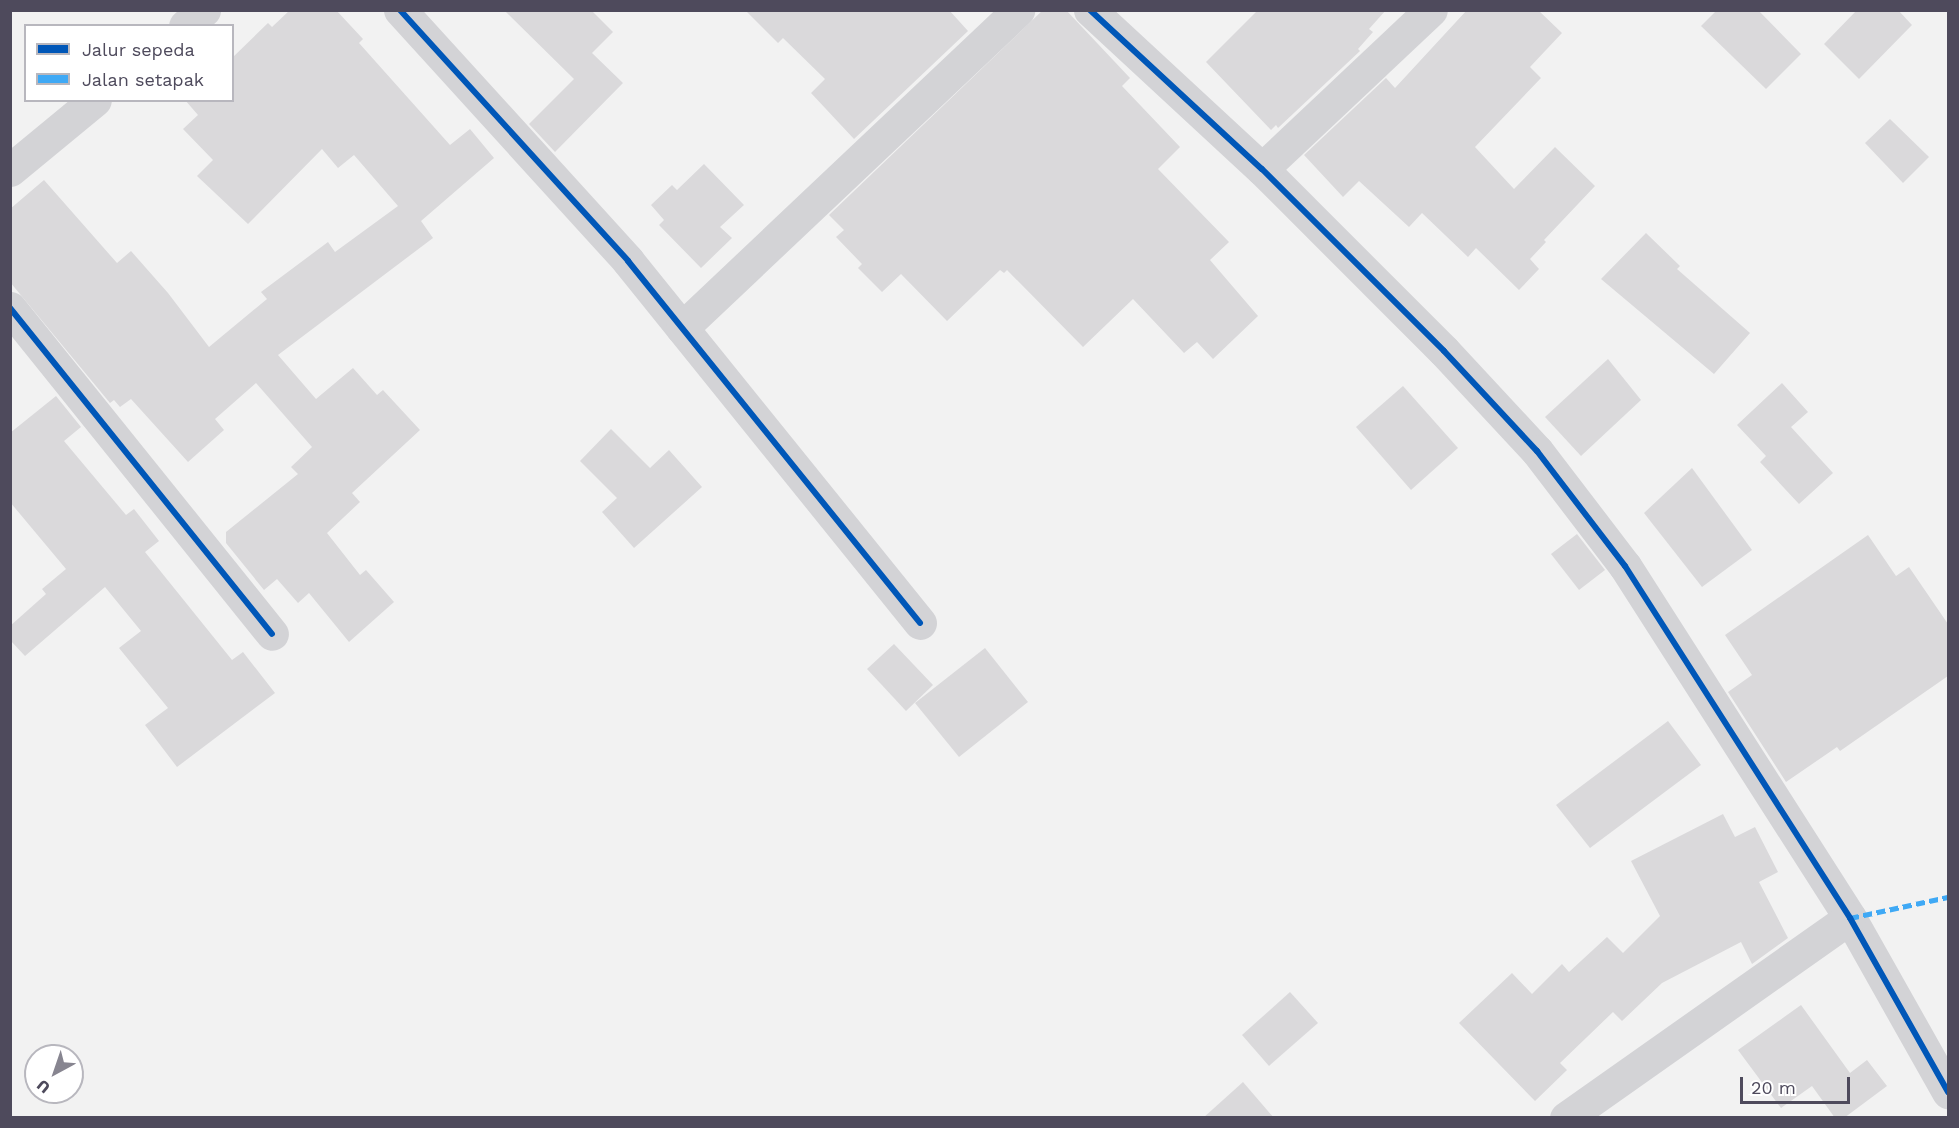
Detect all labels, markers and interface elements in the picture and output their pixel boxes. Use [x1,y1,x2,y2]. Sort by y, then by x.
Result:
legend [24,24,234,102]
text: Jalur sepeda [82,39,195,60]
text: Jalan setapak [82,69,204,90]
north arrow [24,1044,84,1104]
scale bar [1743,1065,1852,1103]
text: U [33,1076,54,1098]
text: 20 m [1751,1077,1796,1098]

